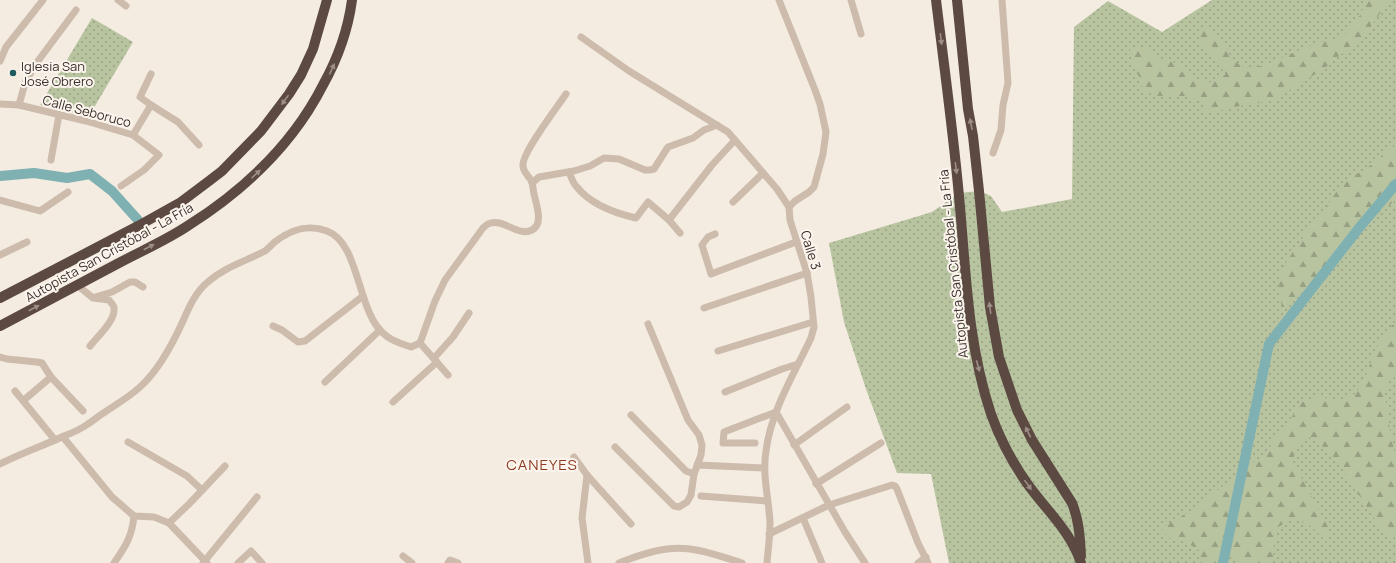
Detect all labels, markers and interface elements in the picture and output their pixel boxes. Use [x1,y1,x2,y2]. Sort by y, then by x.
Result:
one-way arrow [937,33,944,45]
place label: Iglesia San José Obrero [21,57,93,90]
one-way arrow [329,63,335,75]
marker: Iglesia San José Obrero [8,68,18,78]
street label: Calle Seboruco [41,91,134,132]
one-way arrow [281,94,289,105]
one-way arrow [967,117,973,130]
one-way arrow [952,162,959,174]
one-way arrow [251,169,261,178]
street label: Autopista San Cristóbal - La Fría [934,169,972,359]
street label: Autopista San Cristóbal - La Fría [22,198,196,306]
street label: Calle 3 [797,228,825,272]
one-way arrow [144,244,155,250]
one-way arrow [987,302,993,315]
one-way arrow [29,304,40,311]
one-way arrow [975,361,981,373]
one-way arrow [1025,426,1031,438]
district label: CANEYES [506,454,578,475]
one-way arrow [1024,480,1032,490]

